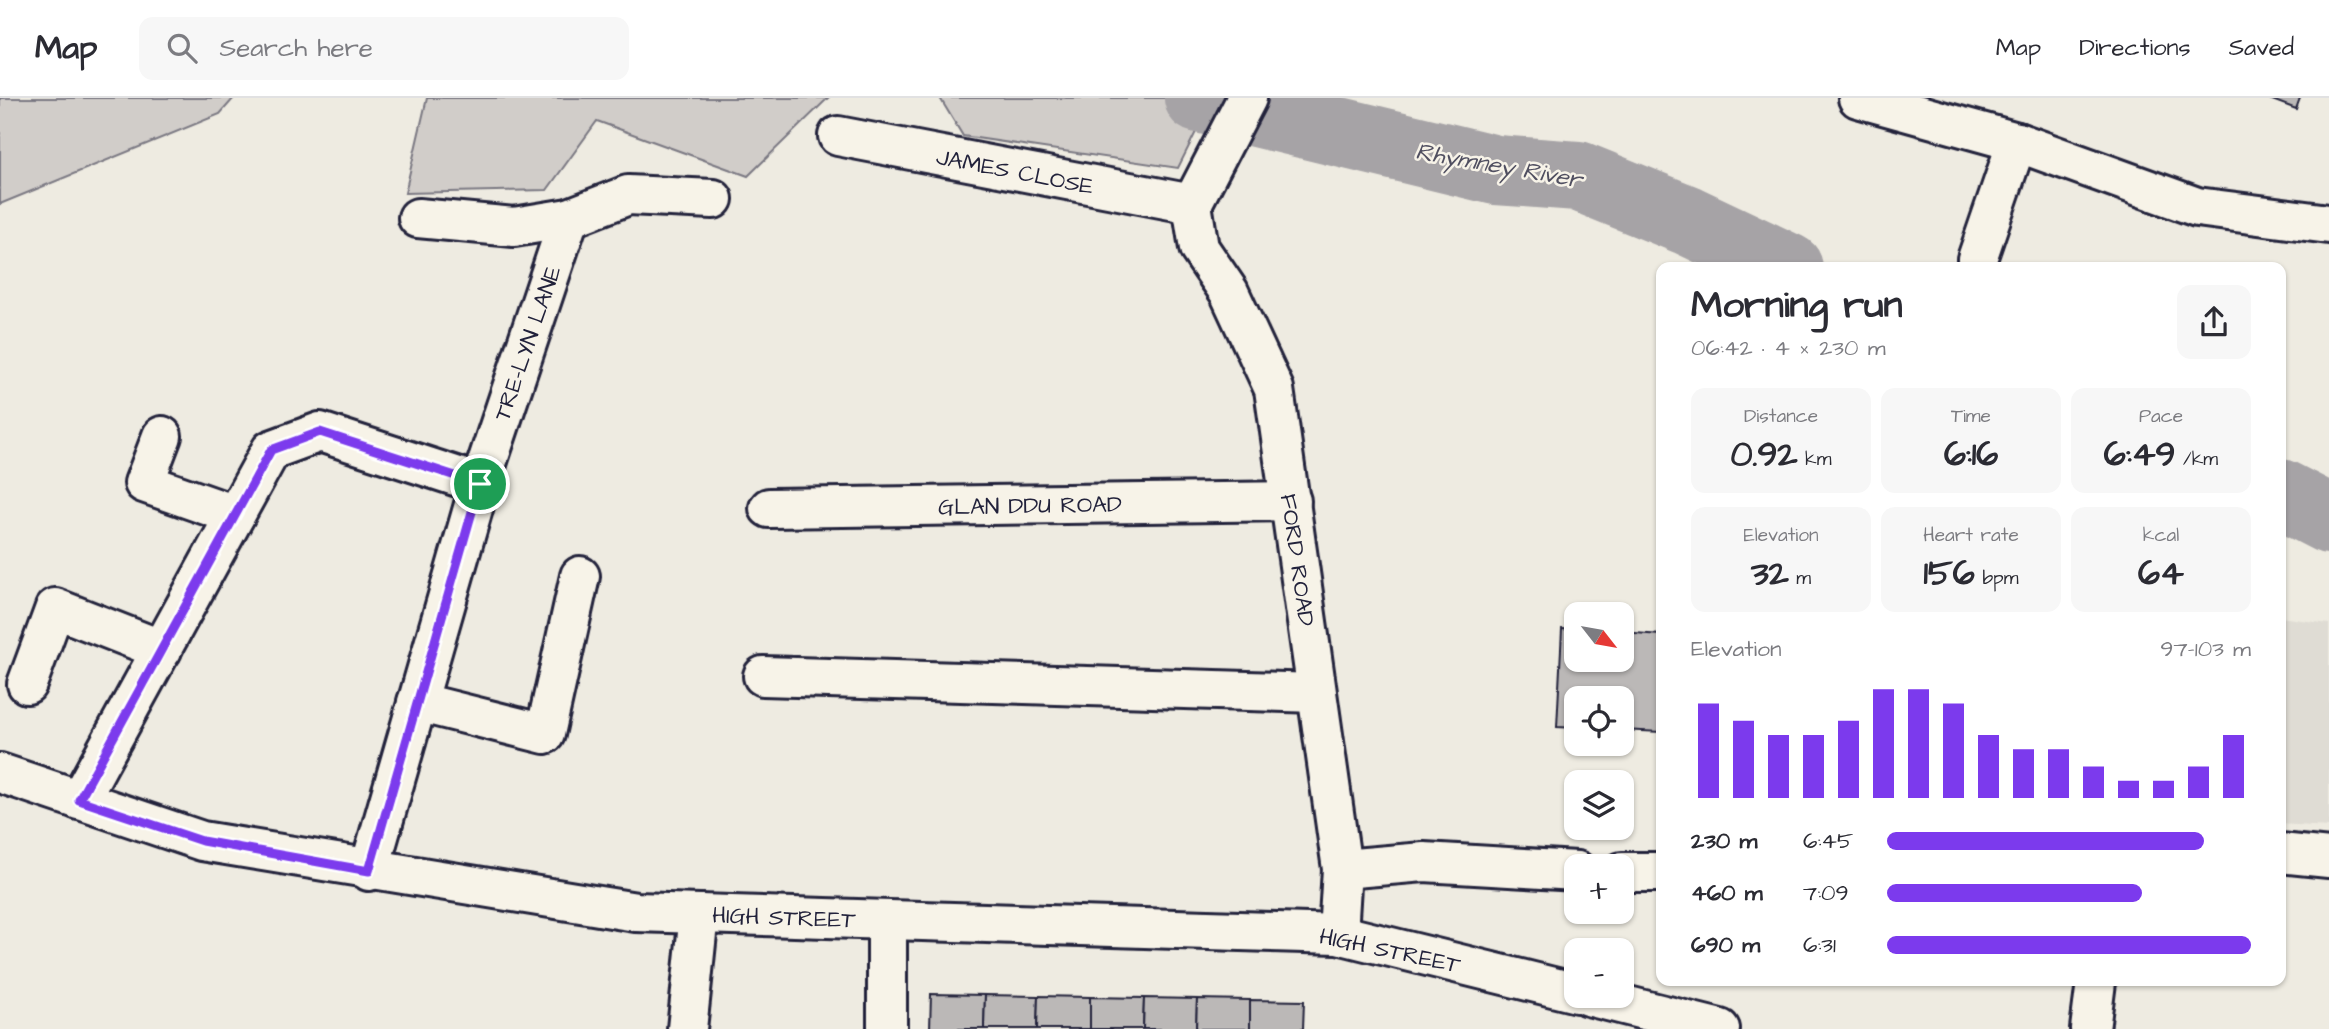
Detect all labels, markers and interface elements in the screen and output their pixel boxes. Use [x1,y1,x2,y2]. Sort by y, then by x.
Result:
search box [139,17,629,80]
text: Map [35,25,97,71]
icon: search [163,29,201,67]
text: Search here [219,30,373,66]
text: Map [1996,31,2041,65]
text: Directions [2079,31,2191,65]
text: Saved [2229,31,2294,65]
water label: Rhymney River [1413,135,1587,198]
street label: JAMES CLOSE [933,141,1097,203]
street label: TRE-LYN LANE [486,261,570,425]
text: Morning run [1691,280,1903,332]
button: share [2177,285,2251,359]
text: 06:42 · 4 × 230 m [1691,332,1886,364]
text: Distance [1744,403,1818,430]
text: Time [1951,403,1991,430]
text: Pace [2139,403,2183,430]
text: 0.92 [1730,430,1797,479]
text: 6:16 [1944,430,1998,479]
text: 6:49 [2104,430,2175,479]
text: km [1797,446,1832,473]
text: /km [2175,446,2218,473]
pin [450,454,510,514]
icon: arrive [461,465,499,503]
street label: GLAN DDU ROAD [938,488,1122,524]
street label: FORD ROAD [1272,492,1322,628]
text: Elevation [1744,522,1818,549]
text: Heart rate [1923,522,2019,549]
text: kcal [2143,522,2179,549]
text: 32 [1751,549,1789,598]
text: 156 [1924,549,1975,598]
text: 64 [2138,549,2184,598]
text: m [1789,565,1811,592]
text: bpm [1975,565,2018,592]
north arrow [1564,602,1634,672]
map controls [1564,602,1634,1008]
text: Elevation [1691,633,1782,665]
text: 97–103 m [2160,633,2251,665]
button: locate [1564,686,1634,756]
button: layers [1564,770,1634,840]
text: 230 m [1691,825,1757,857]
text: 6:45 [1803,825,1853,857]
button: + [1564,854,1634,924]
text: 460 m [1691,877,1763,909]
text: 7:09 [1803,877,1849,909]
street label: HIGH STREET [712,900,857,937]
street label: HIGH STREET [1316,920,1464,982]
text: 690 m [1691,929,1760,961]
text: 6:31 [1803,929,1836,961]
button: − [1564,938,1634,1008]

